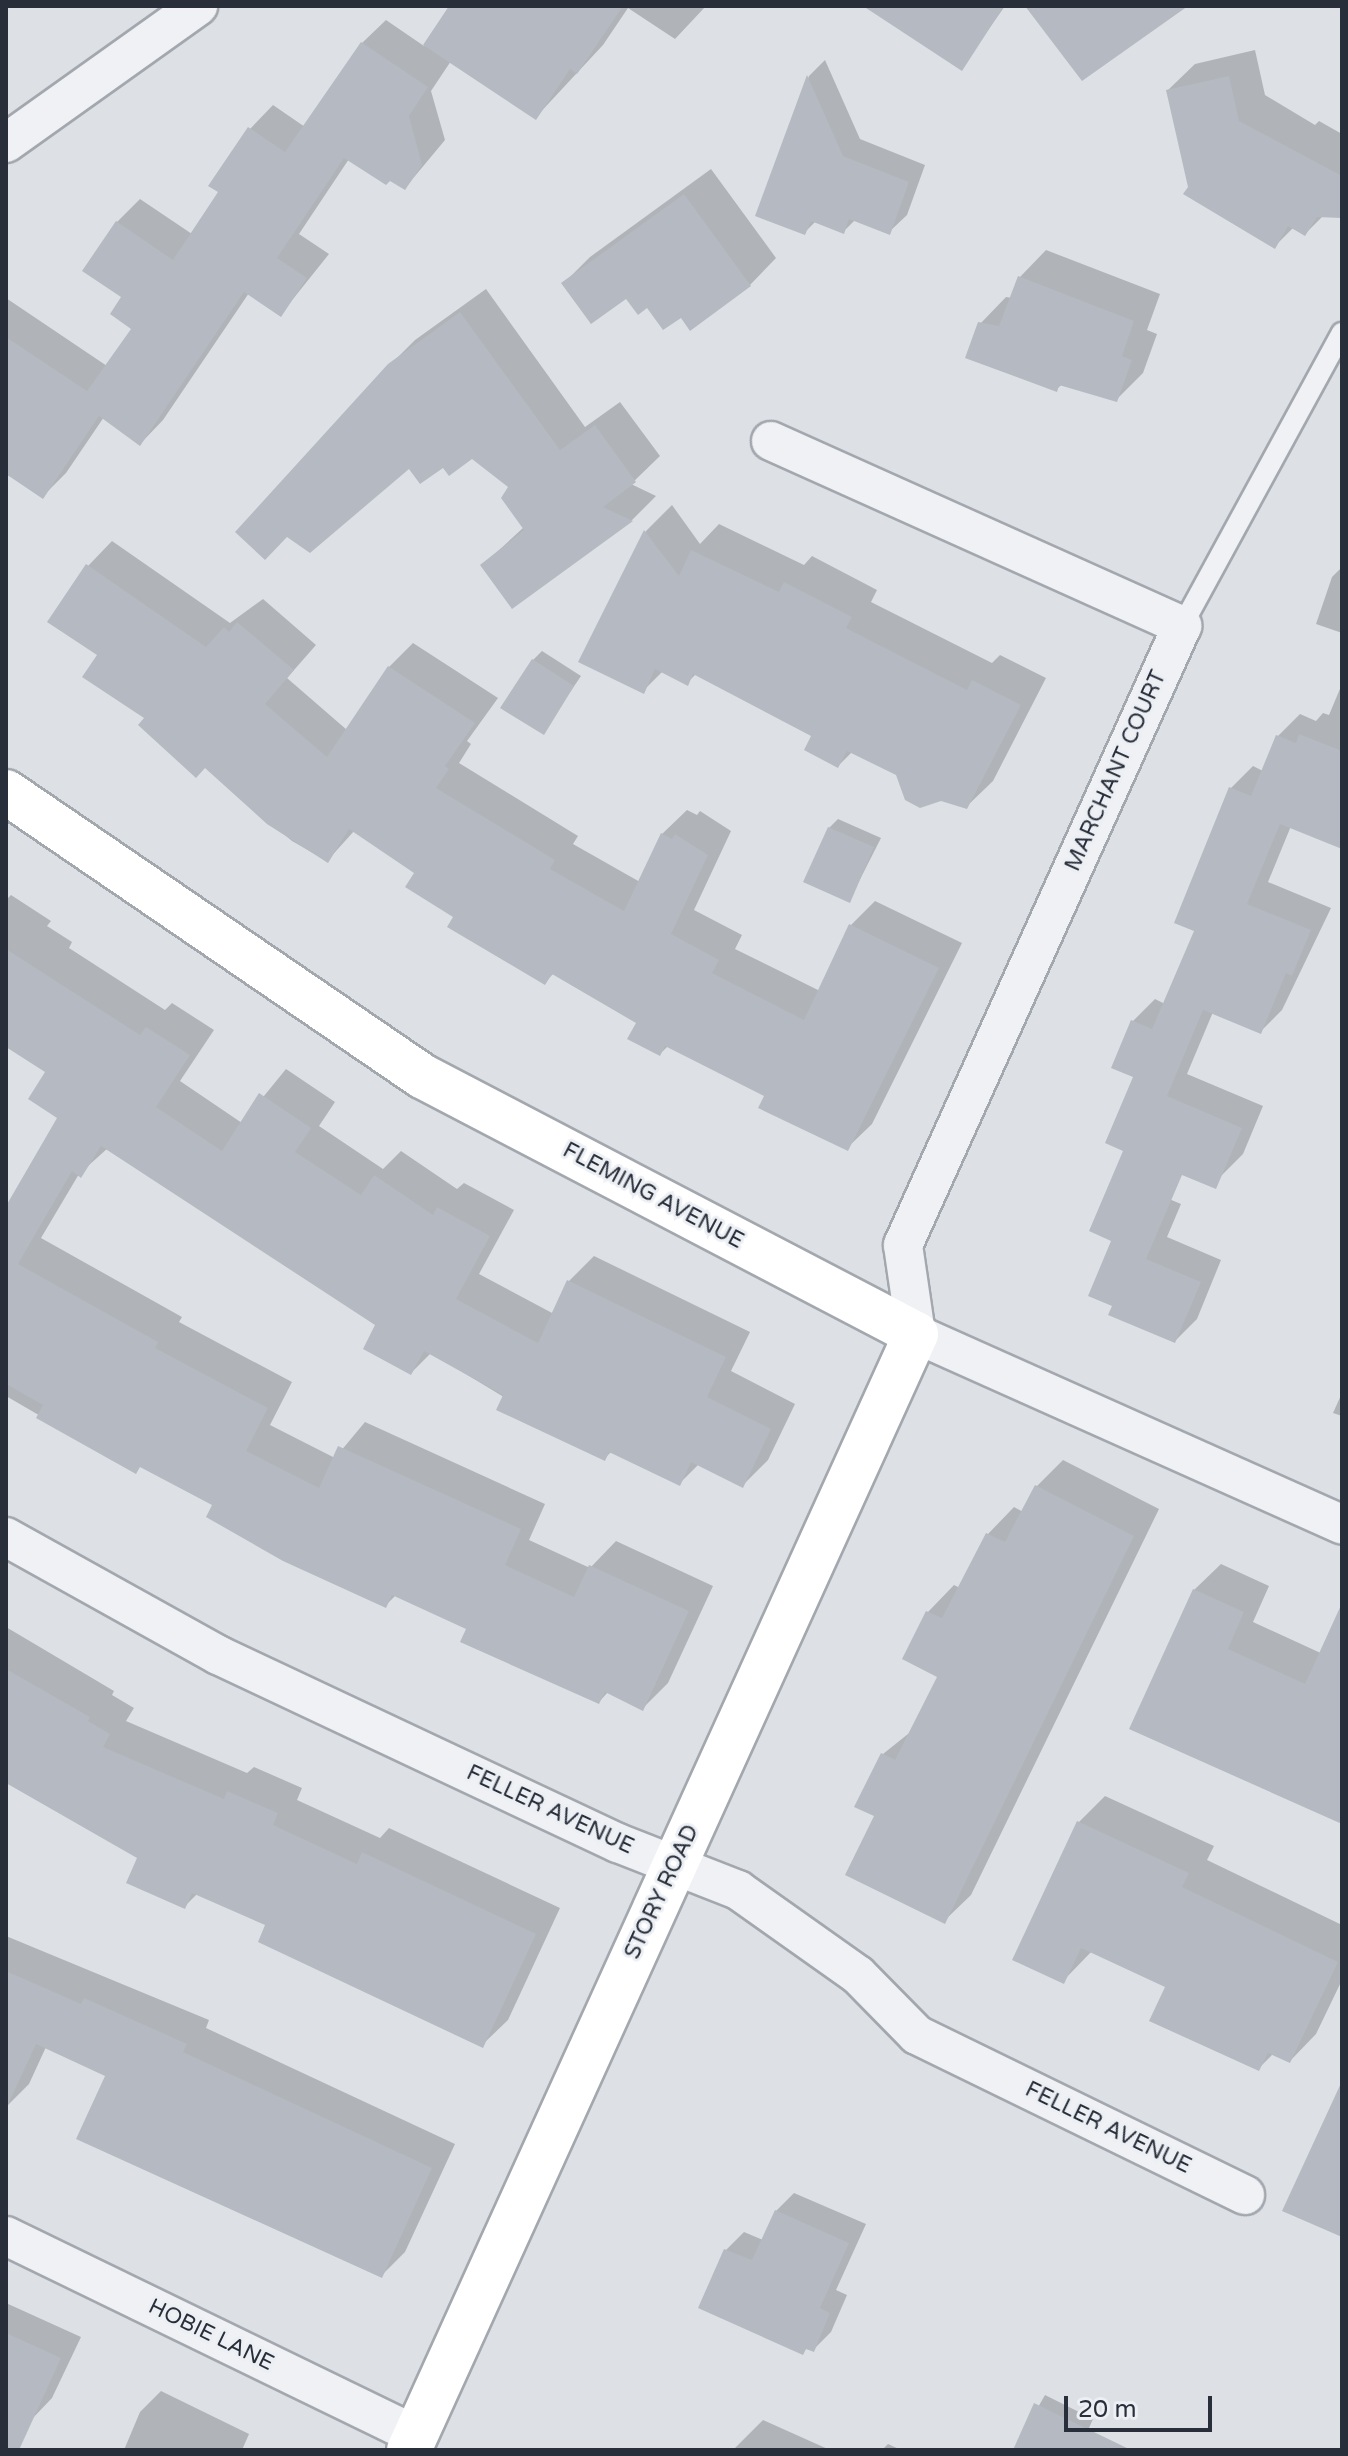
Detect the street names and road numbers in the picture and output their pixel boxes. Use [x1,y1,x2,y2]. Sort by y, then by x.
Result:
street label: MARCHANT COURT [1060,667,1172,875]
street label: FLEMING AVENUE [558,1137,748,1255]
street label: FELLER AVENUE [462,1760,638,1860]
street label: STORY ROAD [619,1821,705,1963]
street label: FELLER AVENUE [1021,2076,1195,2180]
street label: HOBIE LANE [144,2293,278,2377]

